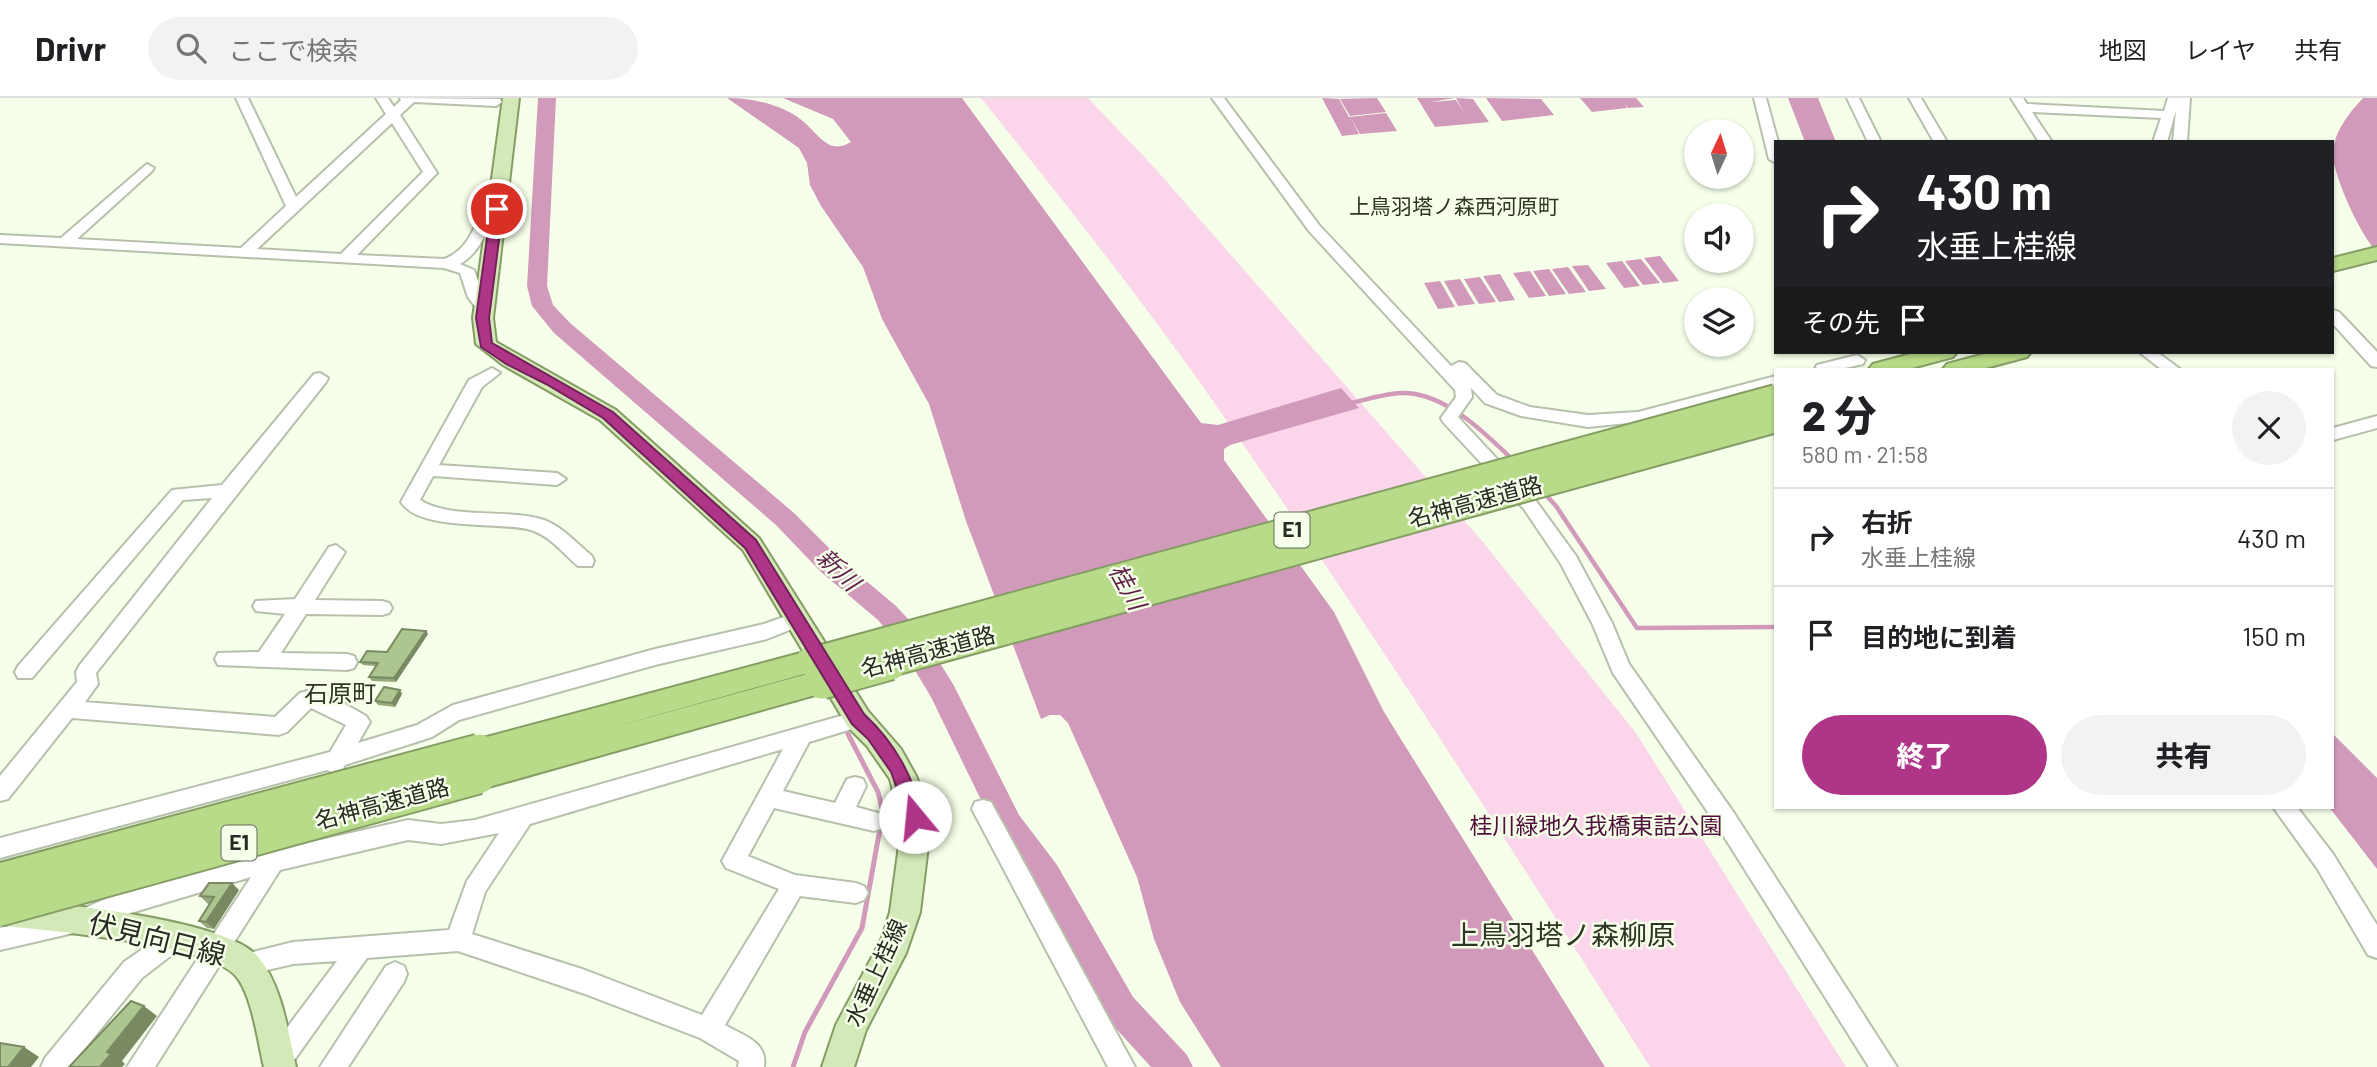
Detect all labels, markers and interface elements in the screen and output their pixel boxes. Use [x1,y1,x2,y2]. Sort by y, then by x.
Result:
search box [148,17,638,80]
text: Drivr [35,28,106,68]
icon: search [172,29,210,67]
text: ここで検索 [228,34,358,65]
text: 地図 [2099,35,2147,64]
text: レイヤ [2185,35,2256,64]
text: 共有 [2294,35,2342,64]
north arrow [1684,119,1754,189]
map controls [1684,119,1754,357]
text: 430 m [1917,161,2052,220]
icon: right [1802,168,1893,259]
pin [467,179,527,239]
icon: arrive [478,190,516,228]
district label: 上鳥羽塔ノ森西河原町 [1349,193,1559,218]
button: sound [1684,203,1754,273]
text: 水垂上桂線 [1917,226,2077,264]
button: layers [1684,287,1754,357]
icon: arrive [1894,301,1932,339]
text: その先 [1802,306,1880,337]
text: 2 分 [1802,389,1876,439]
button: close [2232,391,2306,465]
text: 580 m · 21:58 [1802,440,1928,468]
street label: 名神高速道路 [1404,470,1545,532]
text: 右折 [1861,506,1913,537]
road number: E1 [1274,512,1310,548]
icon: right [1802,518,1840,556]
text: 430 m [2237,522,2306,553]
water label: 新川 [812,542,869,598]
text: 水垂上桂線 [1861,543,1976,571]
water label: 桂川 [1104,558,1154,617]
icon: arrive [1802,616,1840,654]
street label: 名神高速道路 [857,620,998,682]
text: 150 m [2242,620,2306,651]
text: 目的地に到着 [1861,621,2017,652]
district label: 石原町 [304,678,376,707]
button: 終了 [1802,715,2047,795]
button: 共有 [2061,715,2306,795]
street label: 名神高速道路 [311,772,452,834]
position arrow [878,780,952,854]
park label: 桂川緑地久我橋東詰公園 [1470,811,1723,839]
road number: E1 [222,826,256,860]
street label: 伏見向日線 [85,905,229,971]
street label: 水垂上桂線 [838,915,912,1031]
district label: 上鳥羽塔ノ森柳原 [1451,917,1675,951]

